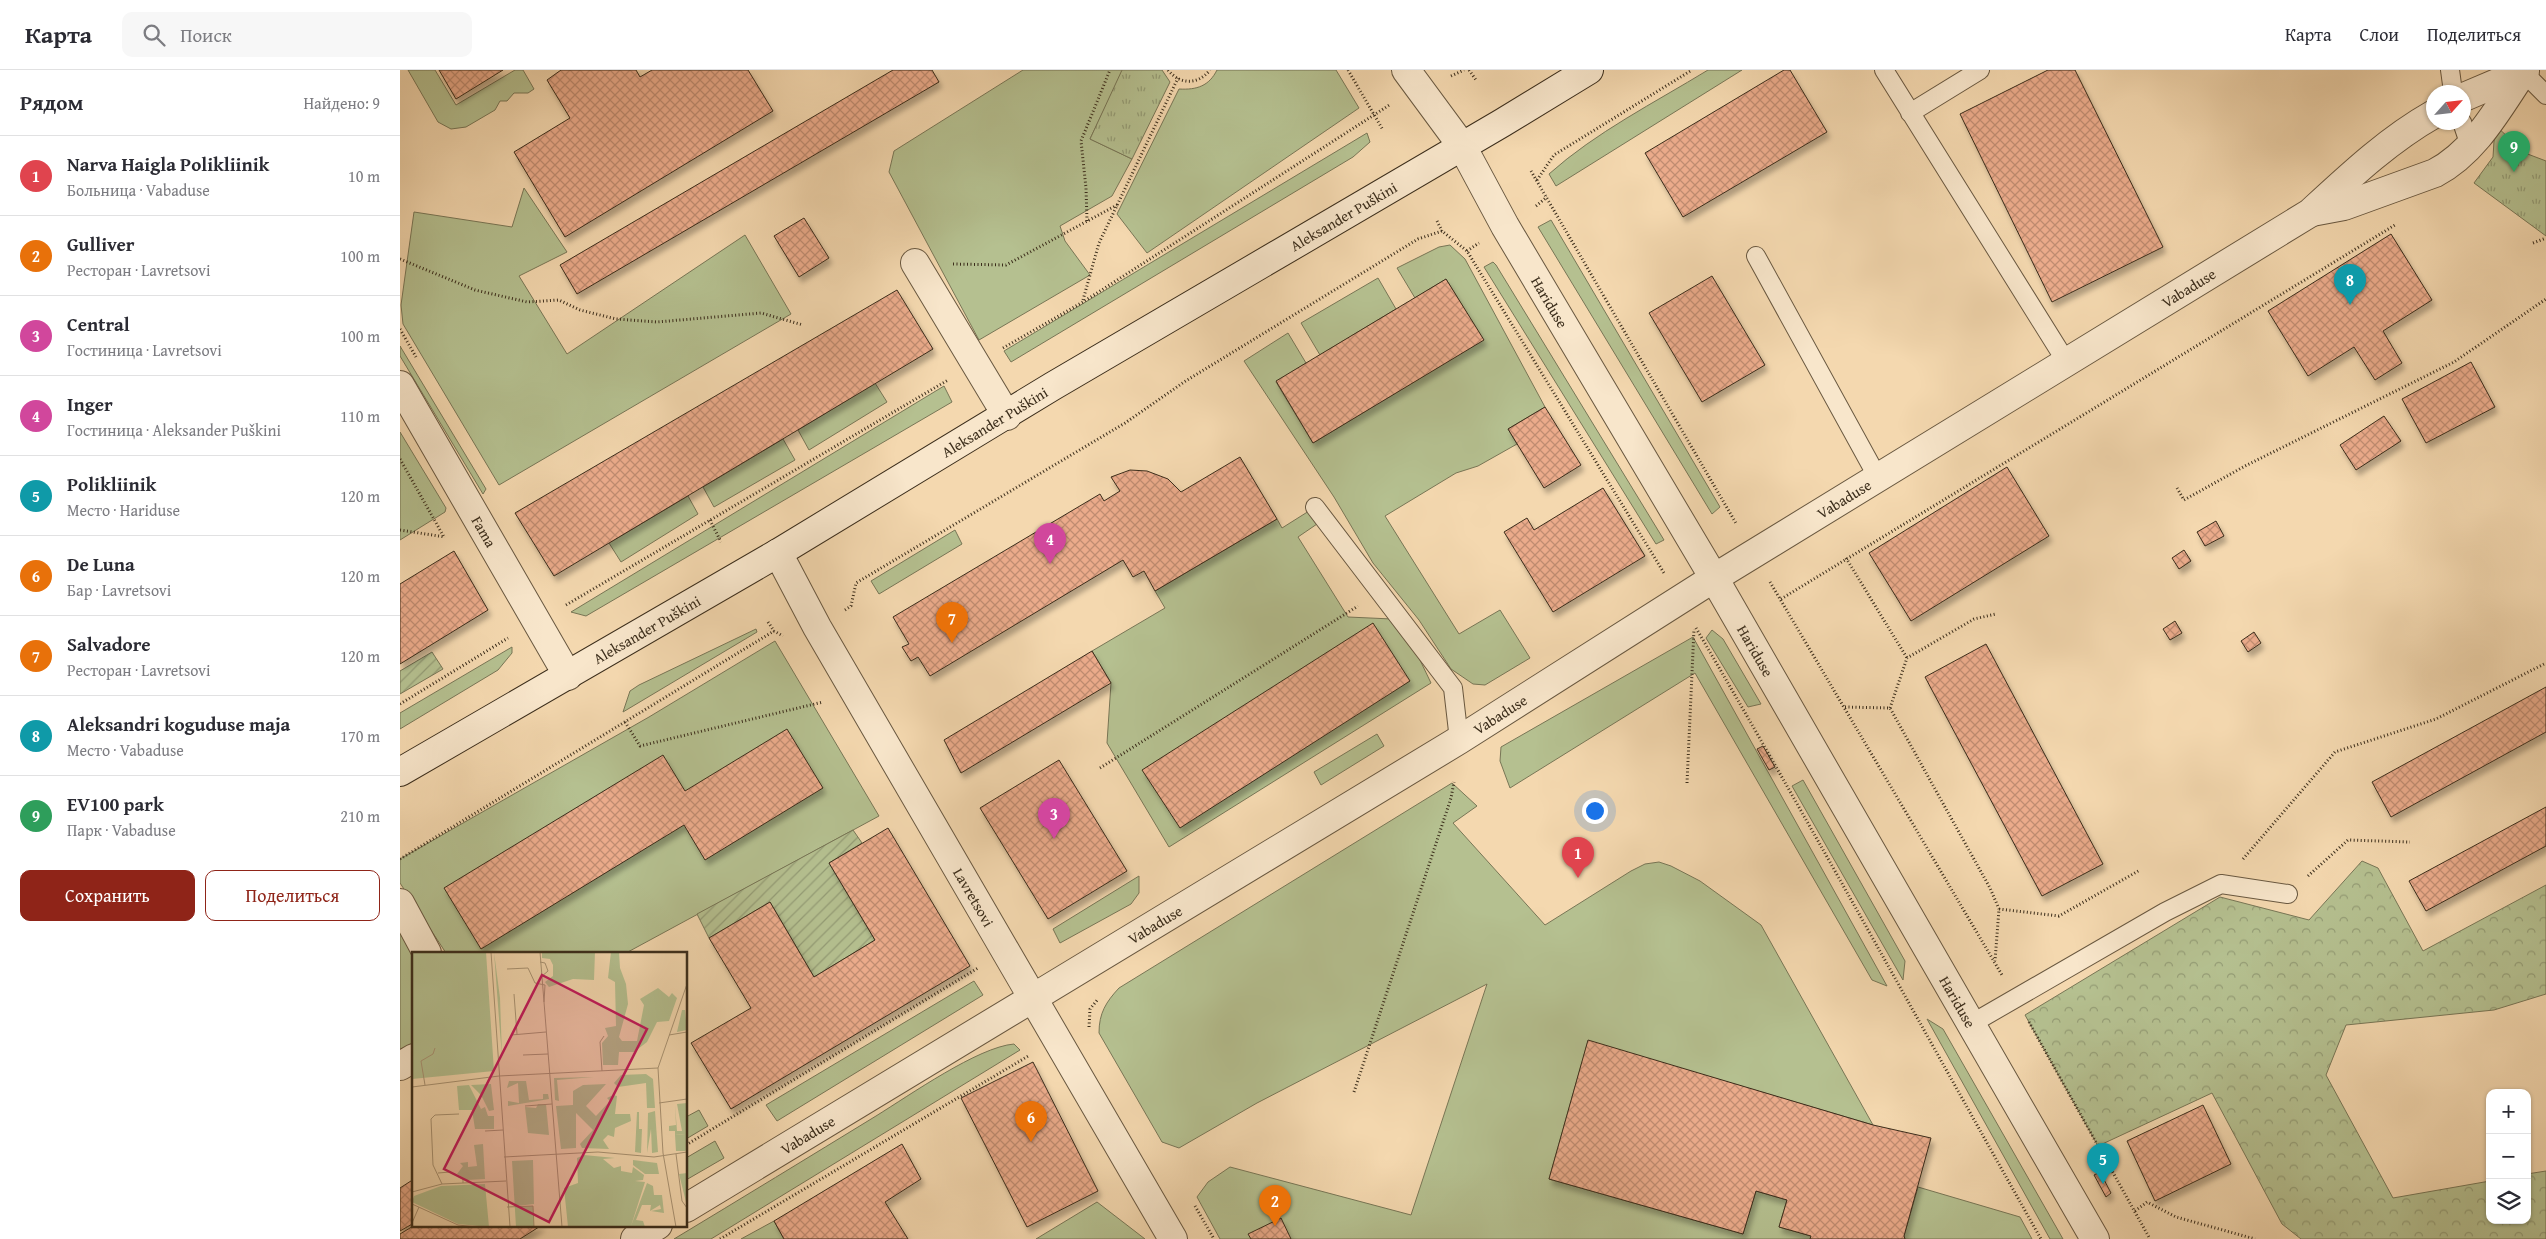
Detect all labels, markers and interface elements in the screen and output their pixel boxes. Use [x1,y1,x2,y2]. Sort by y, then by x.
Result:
search box [122,12,472,57]
text: Карта [25,17,92,52]
icon: search [140,21,168,49]
text: Поиск [180,21,232,49]
text: Карта [2285,21,2332,48]
text: Слои [2360,21,2399,48]
text: Поделиться [2427,21,2521,48]
north arrow [2426,85,2471,130]
text: Рядом [20,87,83,118]
text: Найдено: 9 [303,91,380,115]
pin: 9 [2498,131,2530,172]
text: Narva Haigla Polikliinik [67,150,269,178]
text: 1 [32,164,40,188]
text: 10 m [348,164,380,188]
street label: Aleksander Puškini [1286,176,1401,256]
text: Больница · Vabaduse [67,178,210,202]
text: Gulliver [67,230,134,258]
text: 2 [32,244,40,268]
text: 100 m [340,244,380,268]
text: Ресторан · Lavretsovi [67,258,211,282]
street label: Vabaduse [2157,263,2219,312]
pin: 8 [2334,264,2366,305]
street label: Hariduse [1527,272,1574,332]
text: Central [67,310,130,338]
text: 3 [32,324,40,348]
text: 100 m [340,324,380,348]
text: Гостиница · Lavretsovi [67,338,222,362]
street label: Aleksander Puškini [937,381,1051,462]
text: Inger [67,390,113,418]
text: 4 [32,404,40,428]
text: 110 m [340,404,380,428]
text: Гостиница · Aleksander Puškini [67,418,281,442]
text: Polikliinik [67,470,156,498]
street label: Vabaduse [1813,474,1875,523]
text: 5 [32,484,40,508]
text: 120 m [340,484,380,508]
text: Место · Hariduse [67,498,180,522]
street label: Fama [467,512,502,551]
pin: 4 [1034,523,1066,564]
text: De Luna [67,550,135,578]
text: 6 [32,564,40,588]
text: 120 m [340,564,380,588]
text: Бар · Lavretsovi [67,578,171,602]
street label: Aleksander Puškini [589,590,704,668]
pin: 7 [936,602,968,643]
street label: Hariduse [1733,621,1779,680]
text: Salvadore [67,630,151,658]
text: 7 [32,644,40,668]
text: 120 m [340,644,380,668]
text: Ресторан · Lavretsovi [67,658,211,682]
street label: Vabaduse [1469,689,1531,739]
text: Aleksandri koguduse maja [67,710,290,738]
text: 8 [32,724,40,748]
text: 170 m [340,724,380,748]
text: Место · Vabaduse [67,738,184,762]
text: EV100 park [67,790,164,818]
pin: 3 [1038,798,1070,839]
your location [1582,798,1608,824]
text: 9 [32,804,40,828]
text: 210 m [340,804,380,828]
text: Парк · Vabaduse [67,818,176,842]
pin: 1 [1562,837,1594,878]
street label: Lavretsovi [949,864,999,930]
button: Сохранить [20,870,195,921]
button: Поделиться [205,870,380,921]
street label: Vabaduse [1124,900,1186,949]
inset map [412,952,688,1226]
street label: Hariduse [1935,972,1981,1031]
map controls [2486,1089,2531,1224]
button: + [2486,1089,2531,1134]
pin: 6 [1015,1101,1047,1142]
street label: Vabaduse [776,1110,839,1159]
button: − [2486,1134,2531,1179]
pin: 5 [2087,1143,2119,1184]
button: layers [2486,1179,2531,1224]
pin: 2 [1259,1185,1291,1226]

